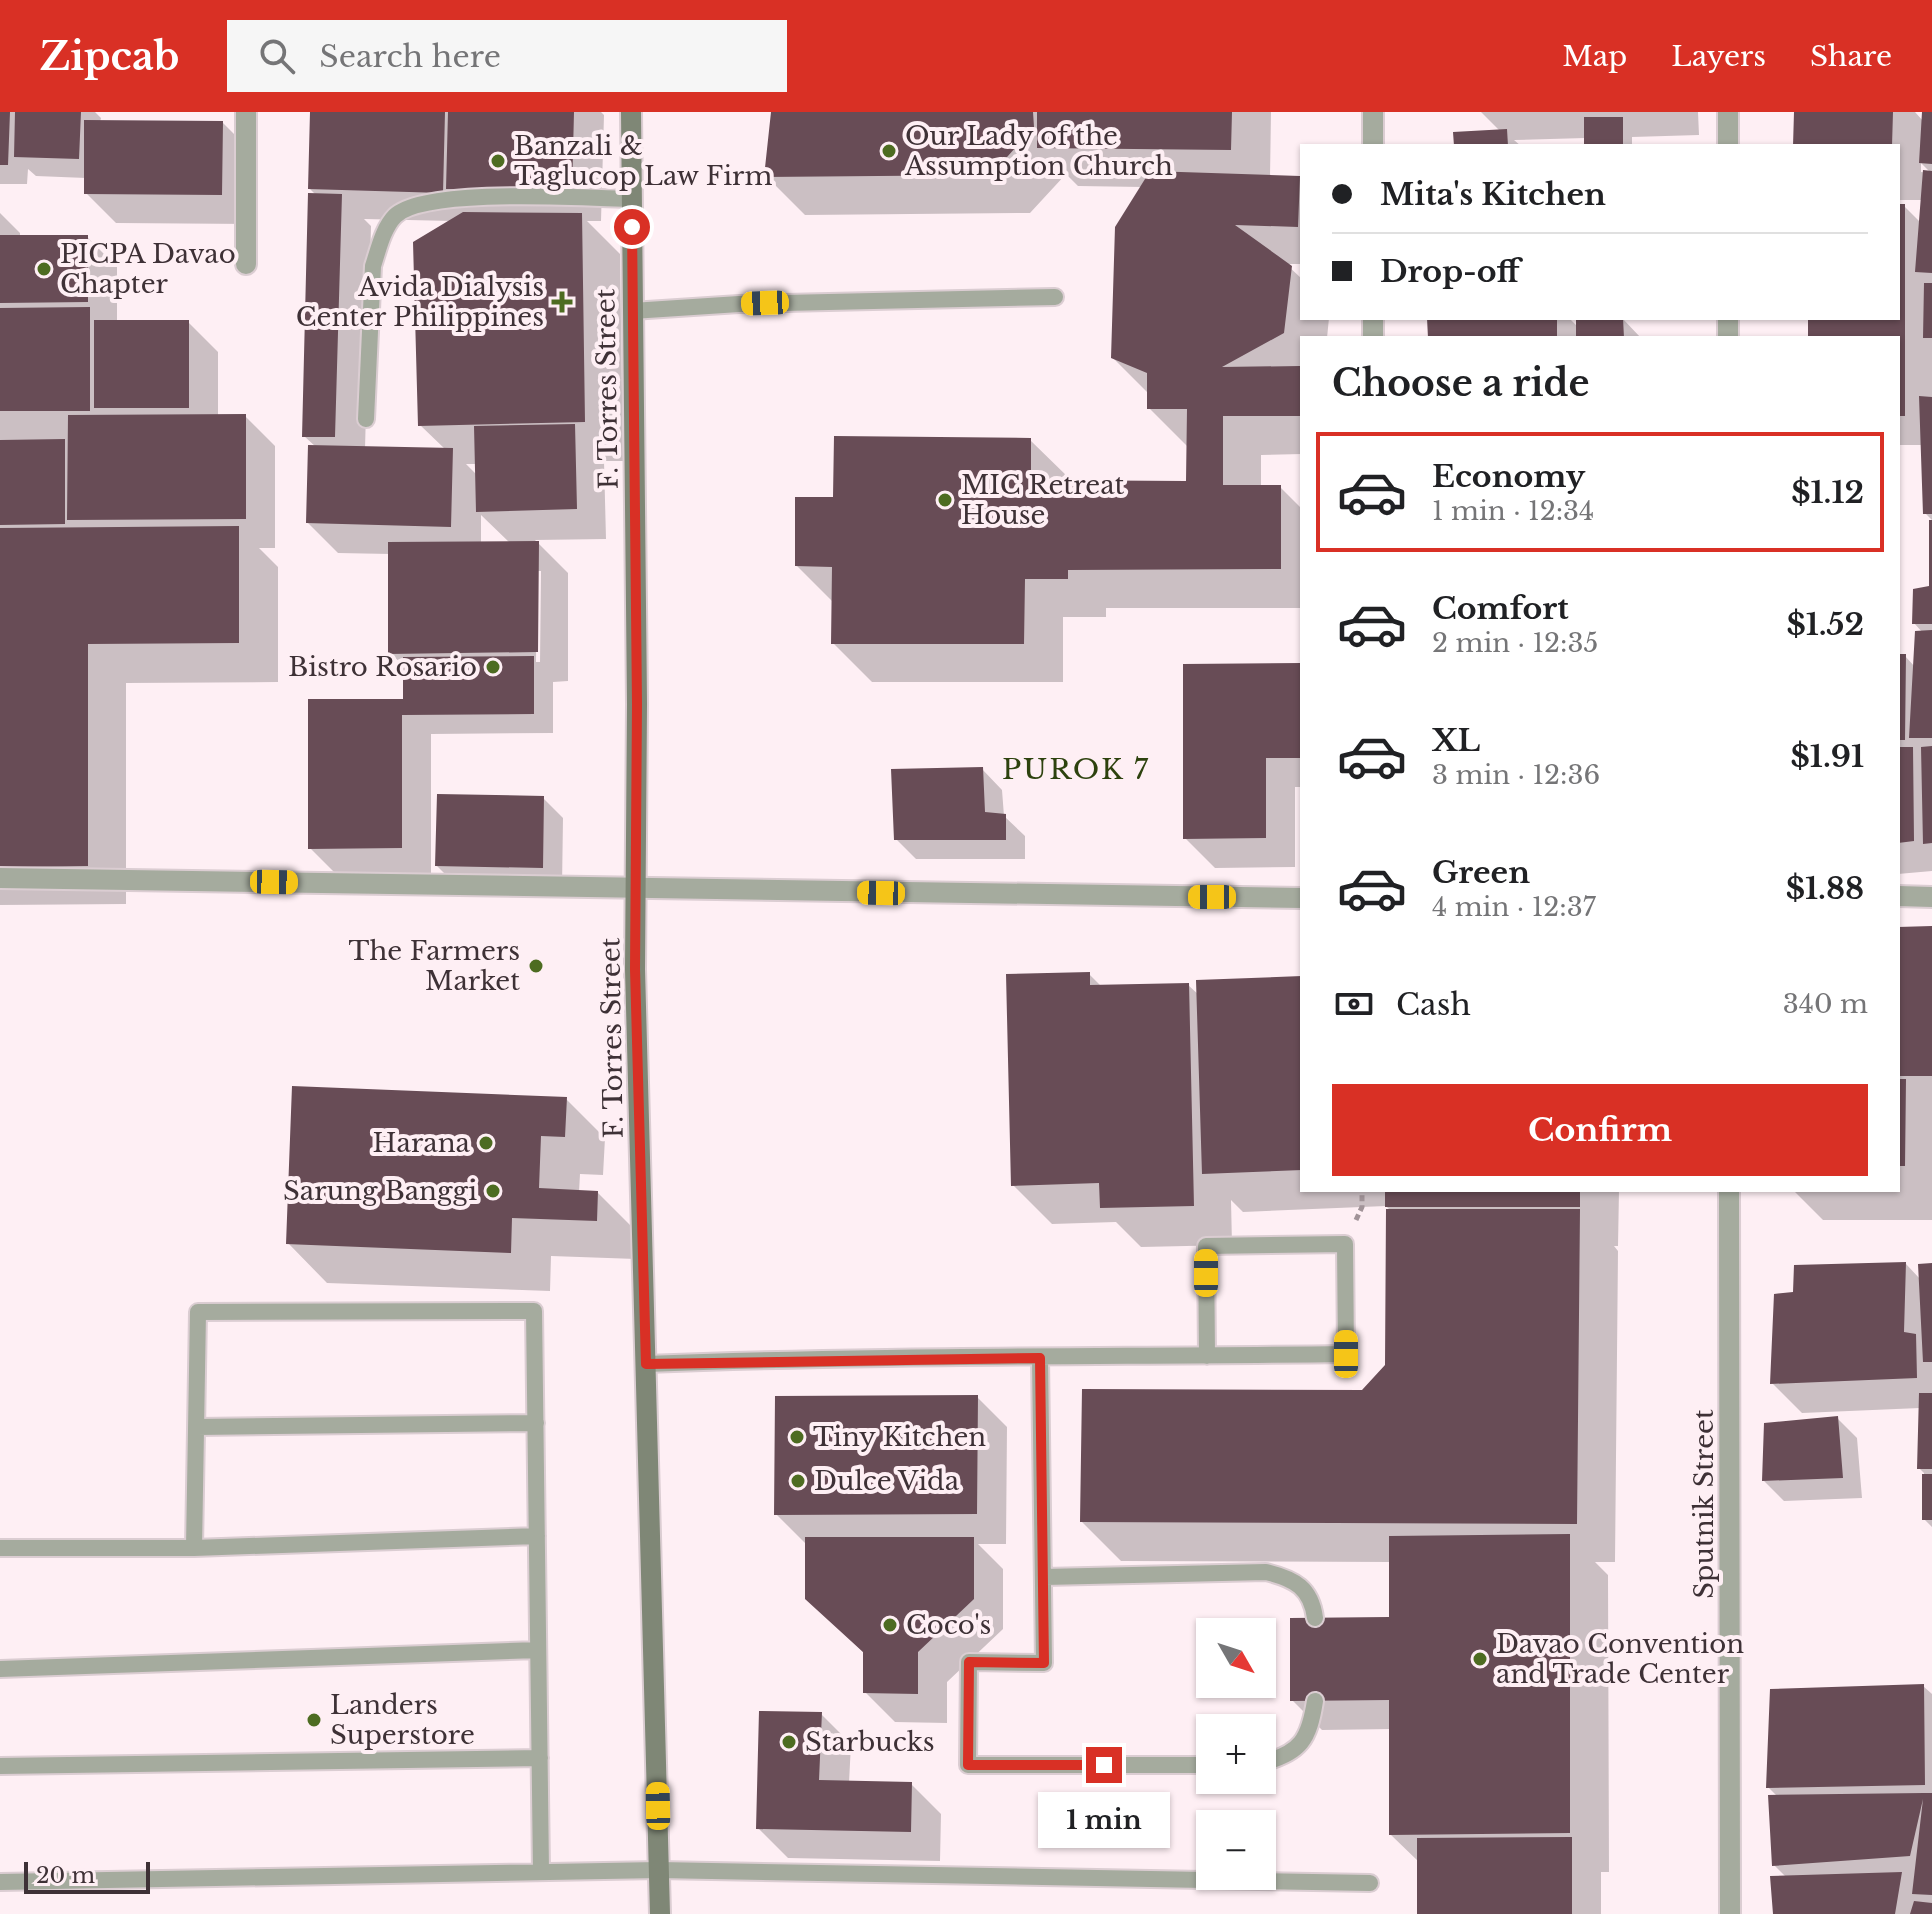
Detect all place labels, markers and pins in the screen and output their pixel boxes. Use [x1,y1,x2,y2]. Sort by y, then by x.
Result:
place label: Our Lady of the Assumption Church [904,120,1173,182]
place label: Banzali & Taglucop Law Firm [514,130,772,192]
marker: Our Lady of the Assumption Church [880,142,898,160]
marker: Banzali & Taglucop Law Firm [489,152,507,170]
place label: PICPA Davao Chapter [60,238,236,300]
marker: PICPA Davao Chapter [35,260,53,278]
place label: Avida Dialysis Center Philippines [296,271,544,333]
marker: Avida Dialysis Center Philippines [551,291,573,313]
place label: MIC Retreat House [961,469,1125,531]
marker: MIC Retreat House [936,491,954,509]
place label: Bistro Rosario [288,651,477,683]
marker: Bistro Rosario [484,658,502,676]
place label: The Farmers Market [349,935,520,997]
marker: The Farmers Market [527,957,545,975]
place label: Harana [372,1127,471,1159]
marker: Harana [477,1134,495,1152]
place label: Sarung Banggi [283,1175,477,1207]
marker: Sarung Banggi [484,1182,502,1200]
place label: Tiny Kitchen [813,1421,986,1453]
marker: Tiny Kitchen [788,1428,806,1446]
place label: Dulce Vida [814,1465,960,1497]
marker: Dulce Vida [789,1472,807,1490]
place label: Coco's [906,1609,991,1641]
marker: Coco's [881,1616,899,1634]
place label: Davao Convention and Trade Center [1496,1628,1744,1690]
marker: Davao Convention and Trade Center [1471,1650,1489,1668]
place label: Landers Superstore [330,1689,475,1751]
marker: Landers Superstore [305,1711,323,1729]
place label: Starbucks [805,1726,934,1758]
marker: Starbucks [780,1733,798,1751]

